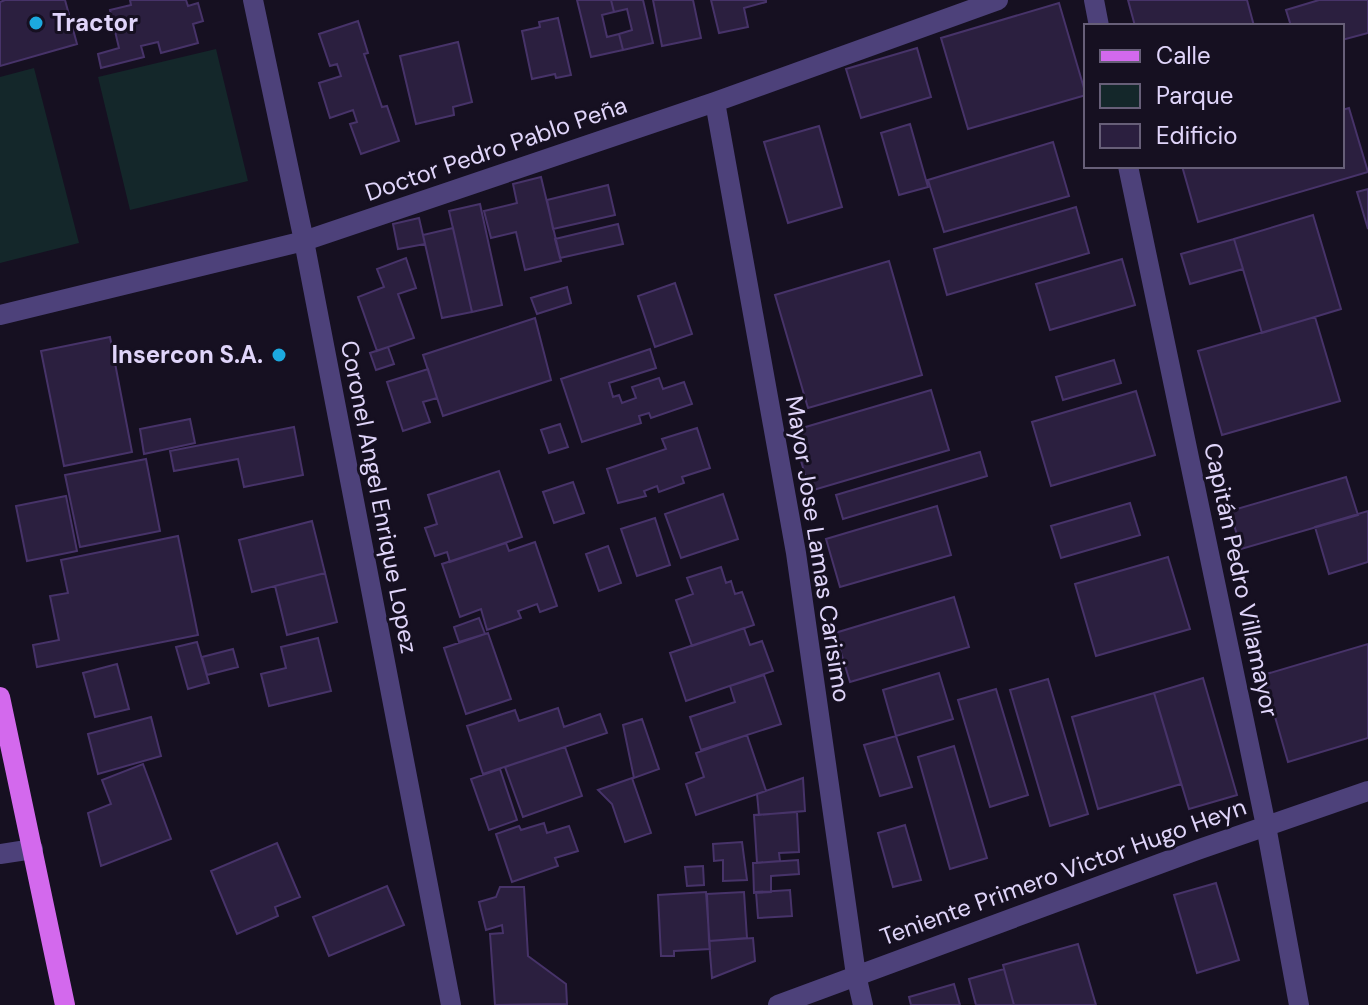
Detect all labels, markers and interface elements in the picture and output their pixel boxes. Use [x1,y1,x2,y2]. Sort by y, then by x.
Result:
place label: Tractor [52,7,138,38]
marker: Tractor [27,14,45,32]
legend [1084,24,1344,168]
text: Calle [1156,40,1211,71]
text: Parque [1156,80,1233,111]
street label: Doctor Pedro Pablo Peña [361,89,631,208]
text: Edificio [1156,120,1238,151]
street label: Coronel Angel Enrique Lopez [334,338,425,656]
place label: Insercon S.A. [112,339,263,370]
marker: Insercon S.A. [270,346,288,364]
street label: Mayor Jose Lamas Carisimo [779,393,858,704]
street label: Capitán Pedro Villamayor [1197,440,1286,720]
street label: Teniente Primero Victor Hugo Heyn [875,791,1250,952]

